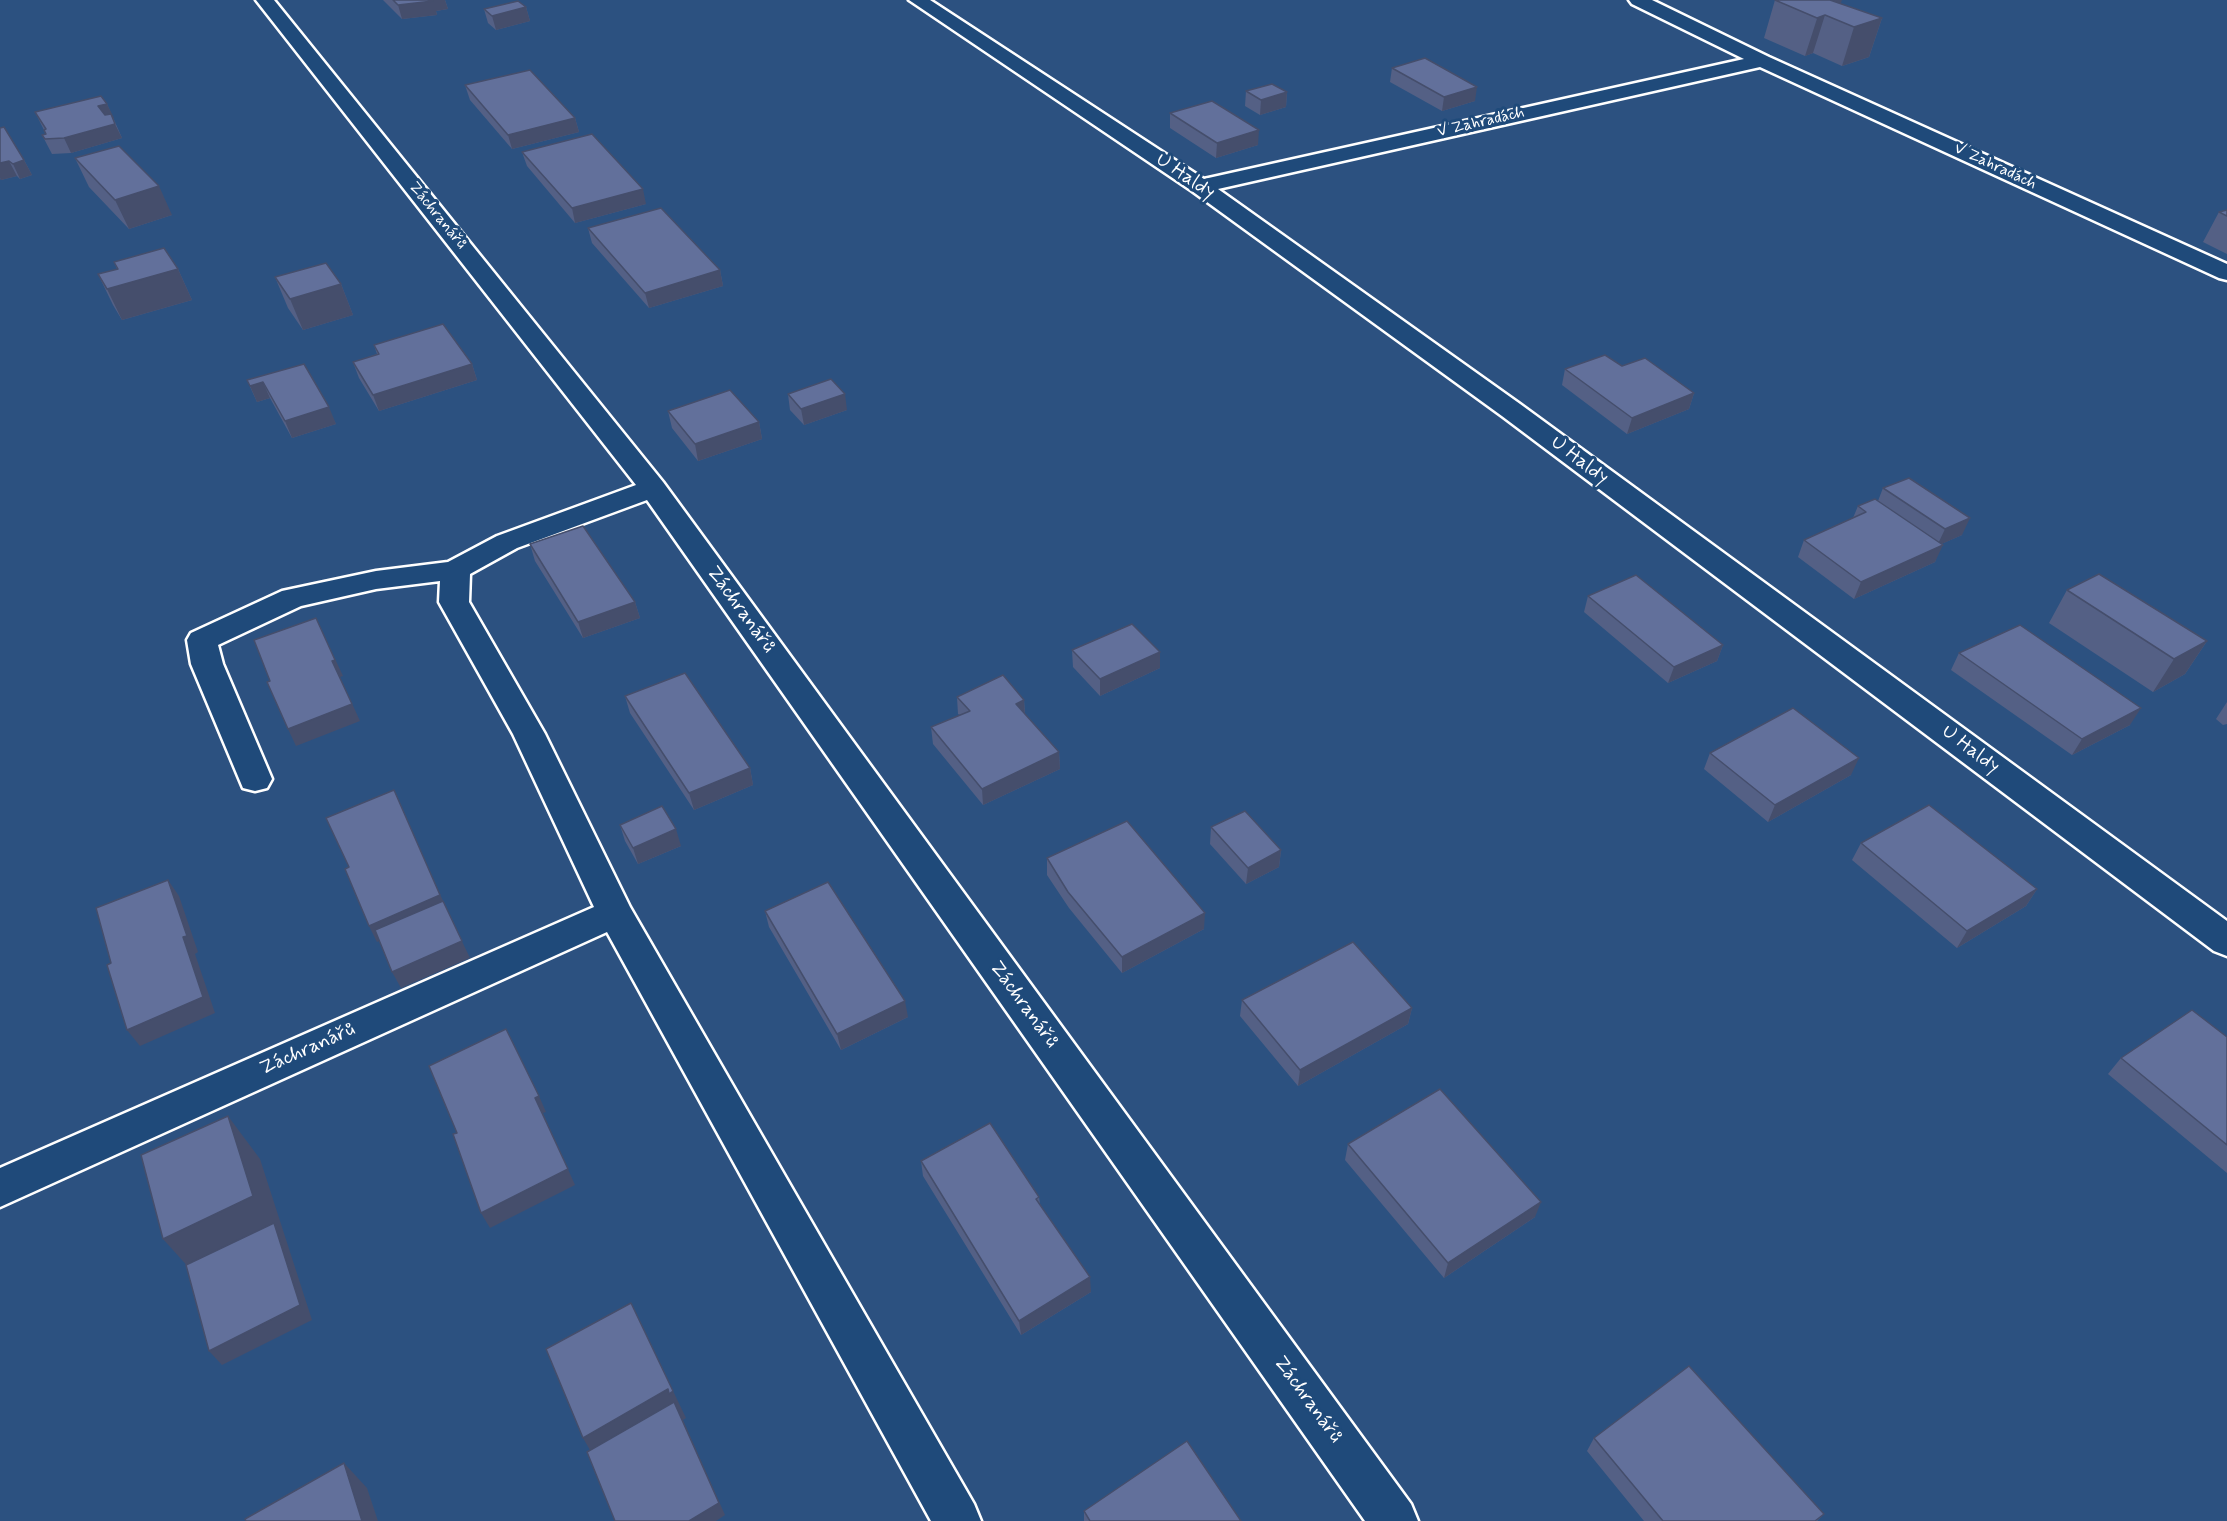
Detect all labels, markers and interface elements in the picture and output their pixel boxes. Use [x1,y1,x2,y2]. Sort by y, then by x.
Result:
street label: V Zahradách [1436,104,1526,142]
street label: V Zahradách [1951,140,2039,194]
street label: U Haldy [1151,148,1219,206]
street label: Záchranářů [404,178,470,254]
street label: U Haldy [1545,431,1613,491]
street label: Záchranářů [700,562,780,658]
street label: U Haldy [1936,720,2004,780]
street label: Záchranářů [983,957,1063,1053]
street label: Záchranářů [257,1018,359,1082]
street label: Záchranářů [1267,1352,1347,1448]

